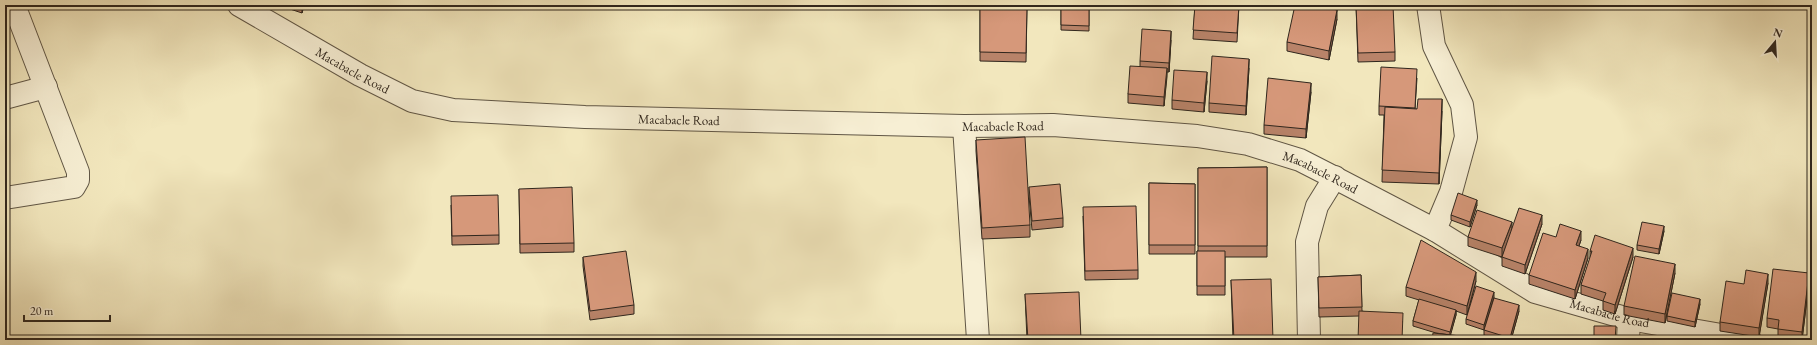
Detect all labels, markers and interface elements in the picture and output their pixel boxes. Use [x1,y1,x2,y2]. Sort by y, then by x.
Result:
north arrow [1755,22,1795,62]
text: N [1772,24,1785,41]
street label: Macabacle Road [312,43,393,98]
street label: Macabacle Road [638,110,720,129]
street label: Macabacle Road [962,117,1044,135]
street label: Macabacle Road [1281,147,1361,198]
street label: Macabacle Road [1568,294,1651,331]
scale bar [24,297,110,323]
text: 20 m [30,303,54,319]

